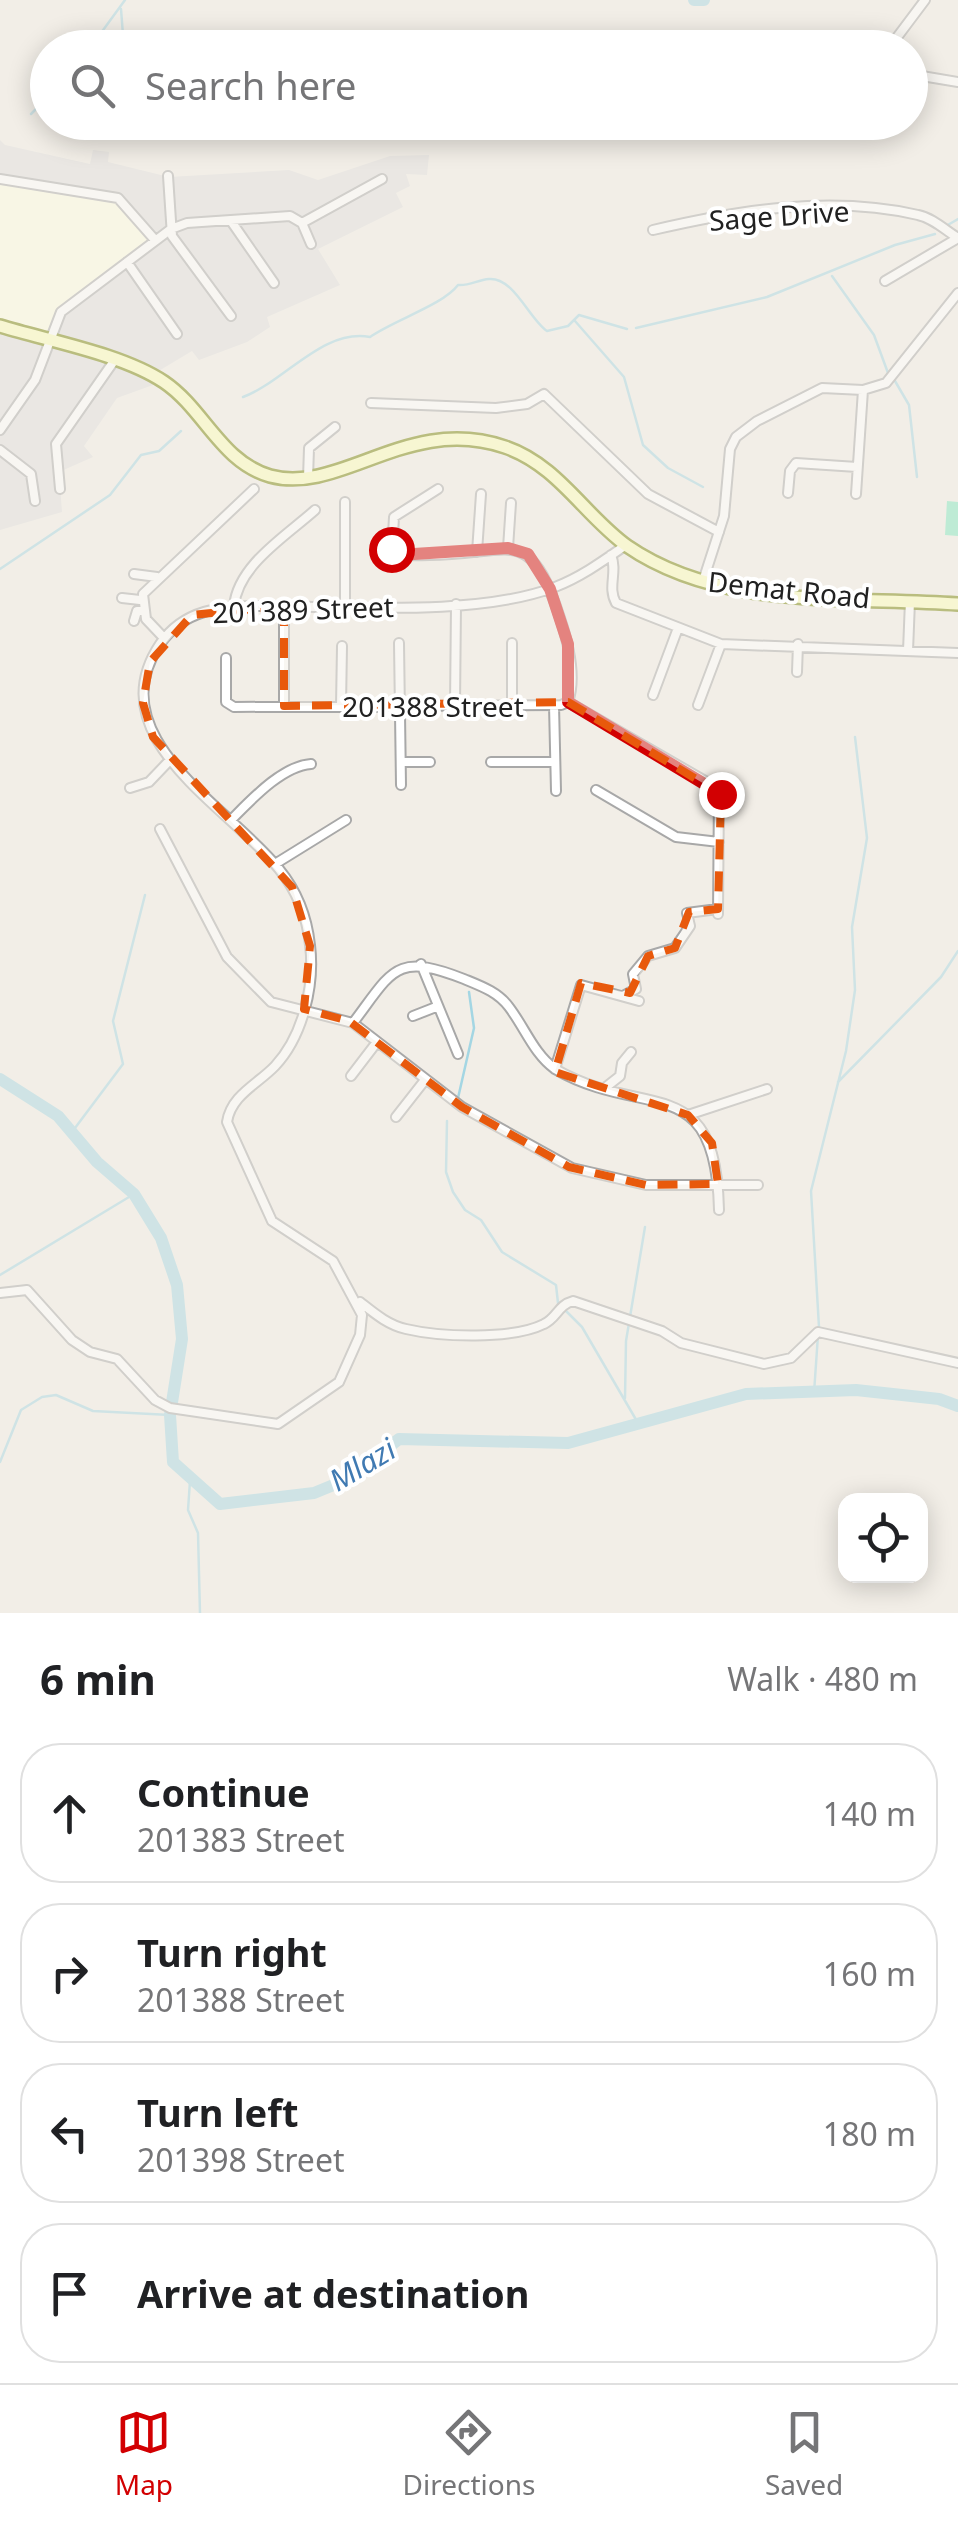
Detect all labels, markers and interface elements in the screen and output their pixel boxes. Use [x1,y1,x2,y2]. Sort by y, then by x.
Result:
search box [30,30,928,140]
icon: search [65,58,120,113]
text: Search here [145,59,356,111]
street label: Sage Drive [708,191,850,239]
route start [369,527,415,573]
street label: Demat Road [706,562,872,616]
street label: 201389 Street [212,587,394,631]
street label: 201388 Street [342,687,524,725]
route end [699,772,745,818]
water label: Mlazi [321,1427,404,1500]
map controls [838,1493,928,1583]
button: locate [838,1493,928,1583]
text: 6 min [40,1650,156,1707]
text: Walk · 480 m [727,1657,918,1700]
text: Continue [137,1766,310,1818]
icon: ahead [42,1786,97,1841]
text: 140 m [823,1792,916,1835]
text: 201383 Street [137,1818,345,1861]
text: Turn right [137,1926,327,1978]
icon: right [42,1946,97,2001]
text: 160 m [823,1952,916,1995]
text: 201388 Street [137,1978,345,2021]
text: Turn left [137,2086,299,2138]
icon: left [42,2106,97,2161]
text: 180 m [823,2112,916,2155]
text: 201398 Street [137,2138,345,2181]
icon: arrive [42,2266,97,2321]
text: Arrive at destination [137,2267,529,2319]
tab: Map [115,2405,173,2503]
tab: Directions [403,2405,535,2503]
tab: Saved [765,2405,843,2503]

